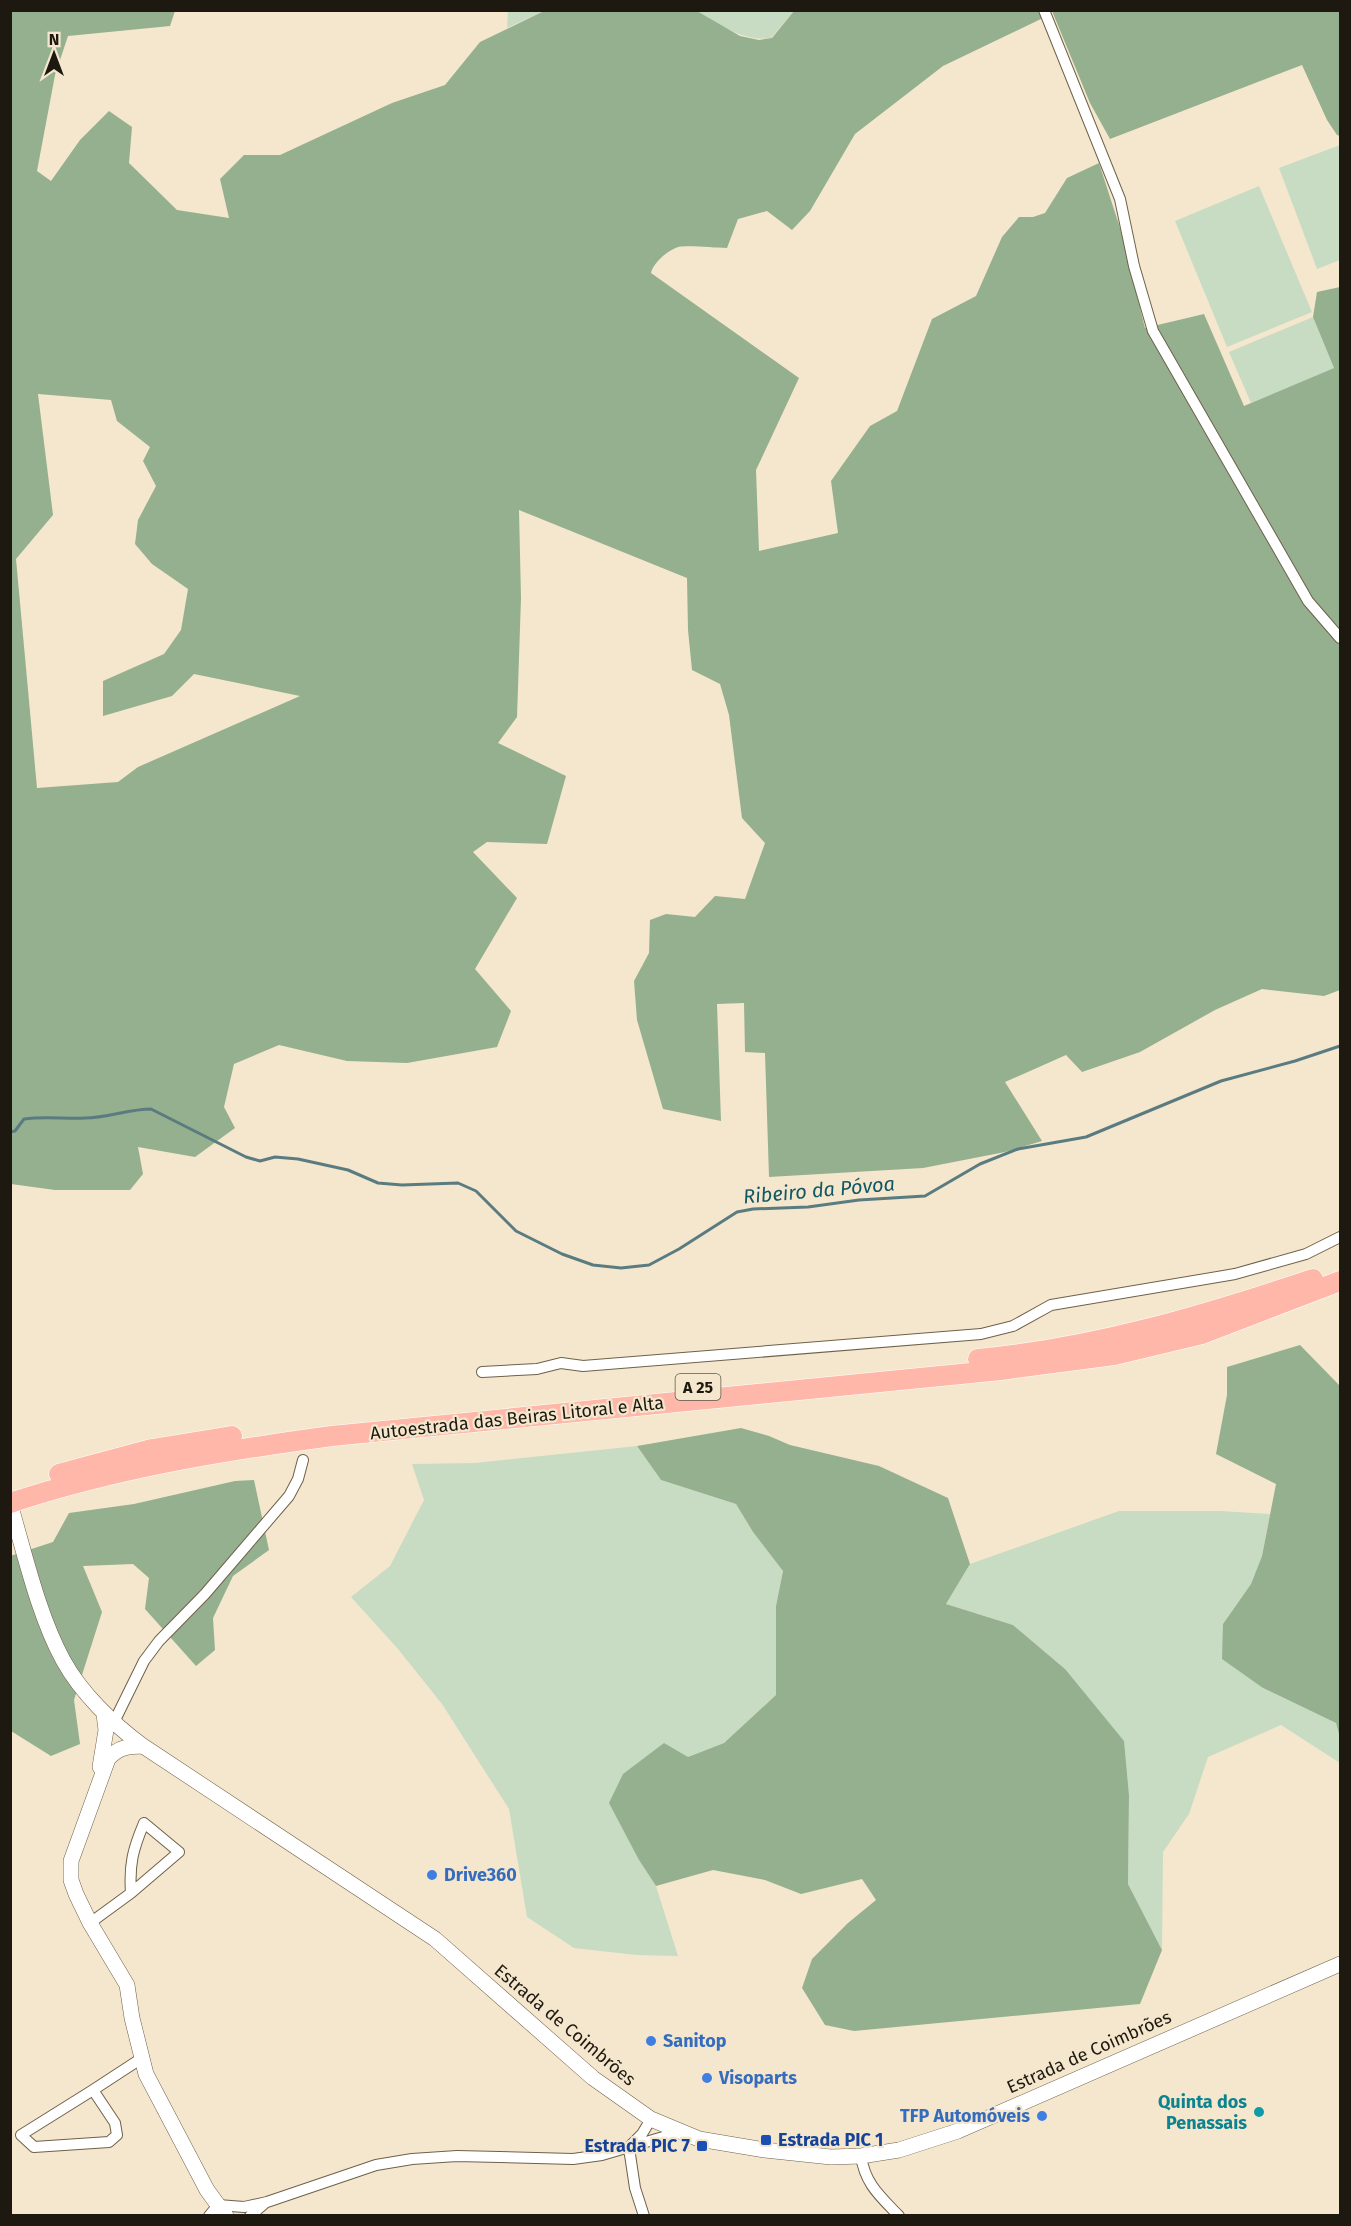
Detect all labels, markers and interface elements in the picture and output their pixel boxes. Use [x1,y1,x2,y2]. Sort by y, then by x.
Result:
north arrow [24,24,84,84]
text: N [49,30,59,49]
water label: Ribeiro da Póvoa [742,1171,896,1209]
road number: A 25 [676,1374,720,1400]
street label: Autoestrada das Beiras Litoral e Alta [369,1392,665,1444]
place label: Drive360 [444,1864,517,1886]
marker: Drive360 [425,1868,439,1882]
street label: Estrada de Coimbrões [490,1959,640,2091]
street label: Estrada de Coimbrões [1003,2006,1175,2098]
place label: Sanitop [663,2030,727,2052]
marker: Sanitop [644,2034,658,2048]
place label: Visoparts [718,2067,797,2089]
marker: Visoparts [700,2071,714,2085]
place label: Quinta dos Penassais [1158,2091,1247,2134]
place label: TFP Automóveis [900,2105,1030,2127]
marker: Quinta dos Penassais [1252,2105,1266,2119]
marker: TFP Automóveis [1035,2109,1049,2123]
place label: Estrada PIC 1 [778,2129,883,2151]
marker: Estrada PIC 1 [759,2133,773,2147]
place label: Estrada PIC 7 [584,2135,691,2157]
marker: Estrada PIC 7 [695,2139,709,2153]

